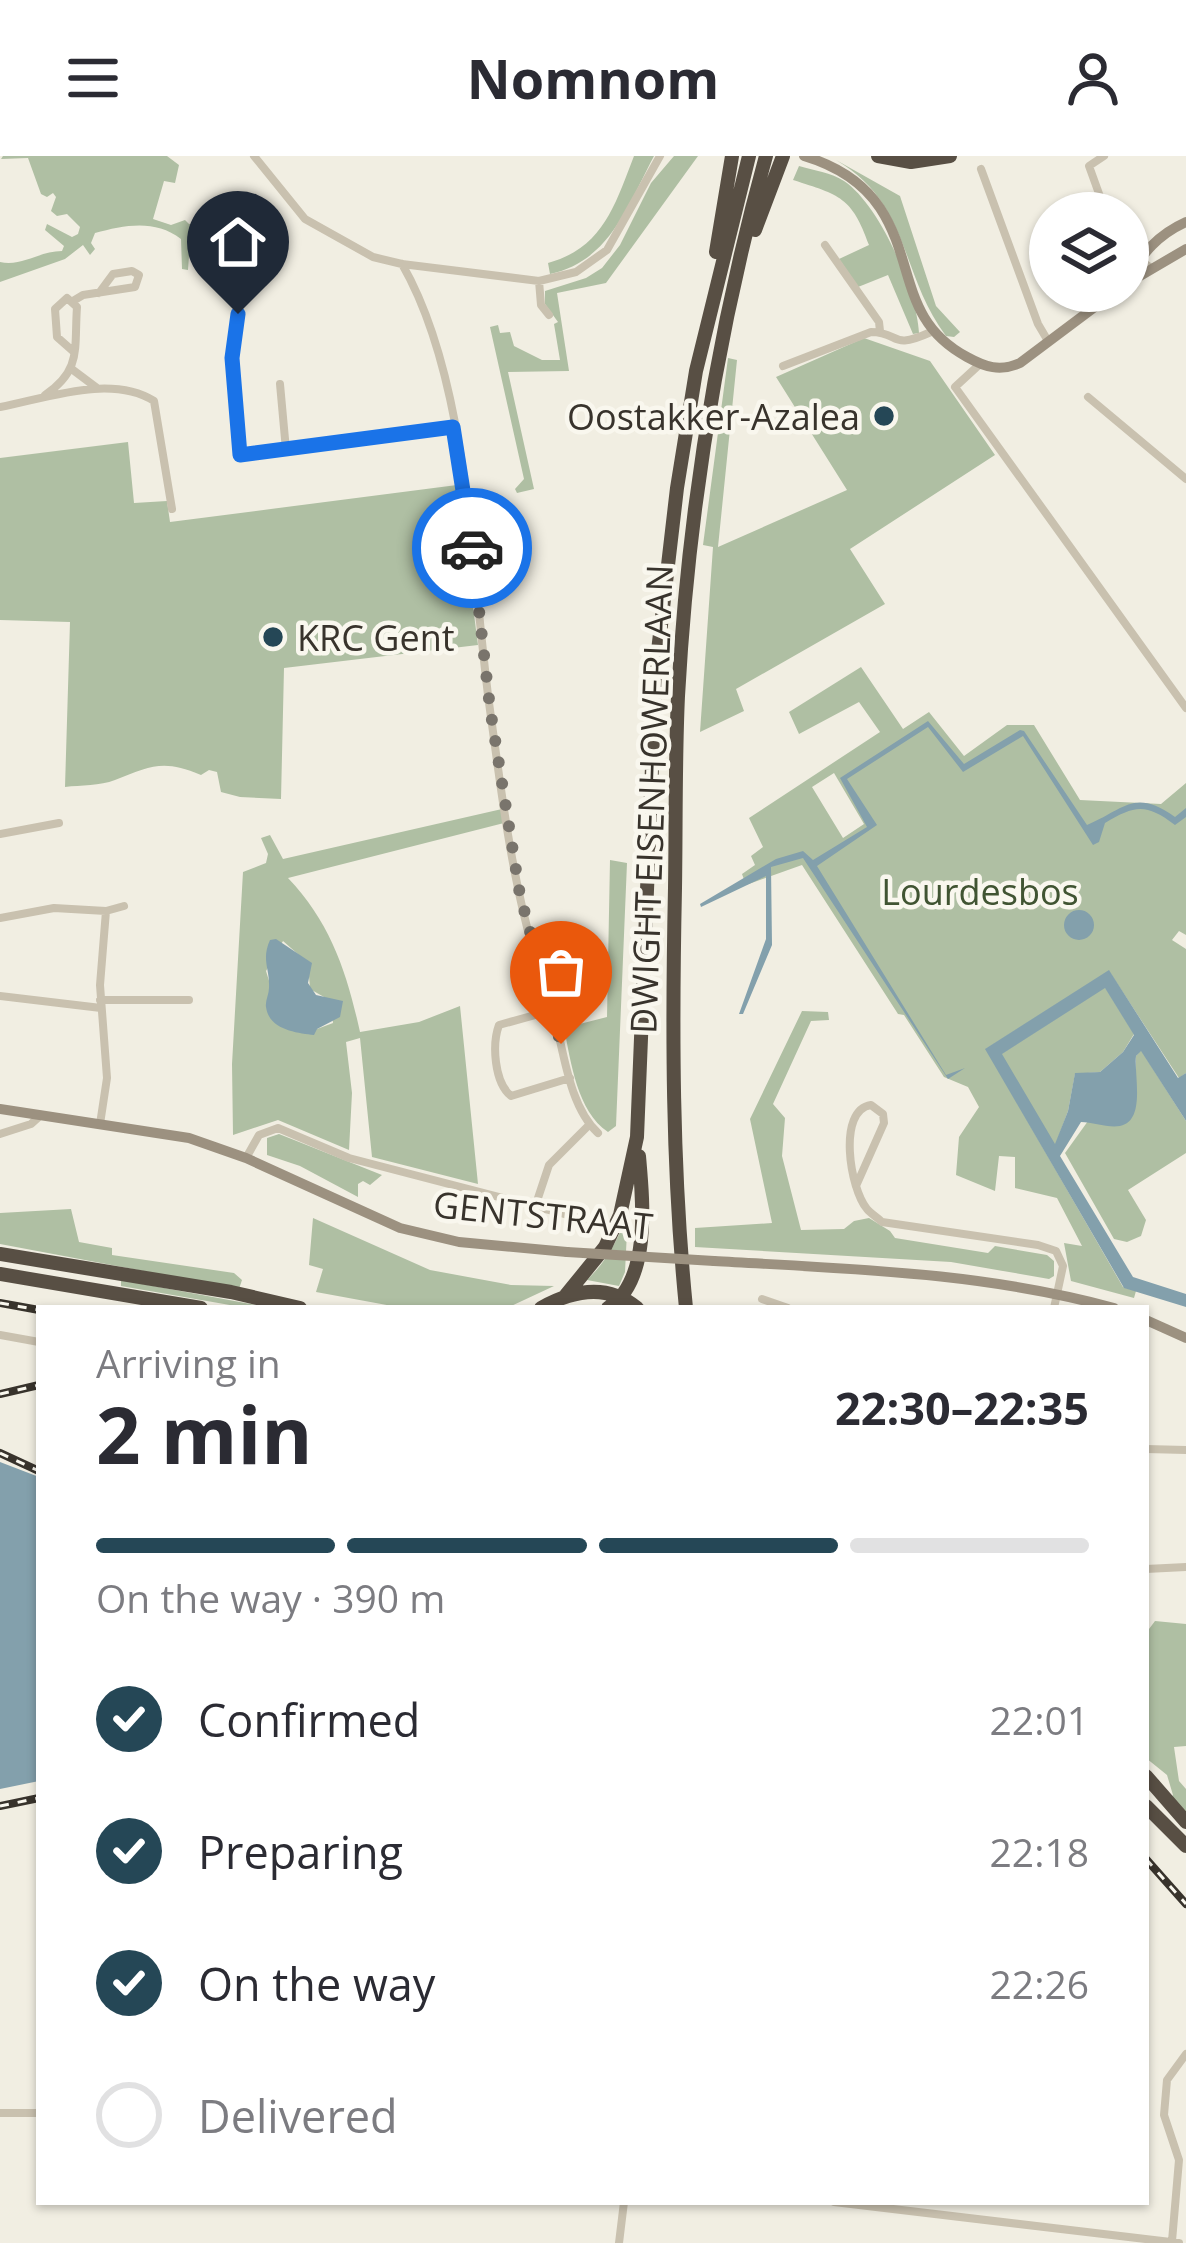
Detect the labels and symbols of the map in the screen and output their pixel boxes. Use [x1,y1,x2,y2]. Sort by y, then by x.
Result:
pin [187,191,289,314]
place label: Oostakker-Azalea [567,392,860,441]
marker: Oostakker-Azalea [871,403,897,429]
courier [412,488,532,608]
street label: DWIGHT EISENHOWERLAAN [618,563,684,1035]
place label: KRC Gent [297,613,455,662]
marker: KRC Gent [260,624,286,650]
park label: Lourdesbos [881,867,1079,916]
pin [510,921,612,1044]
street label: GENTSTRAAT [431,1179,655,1251]

